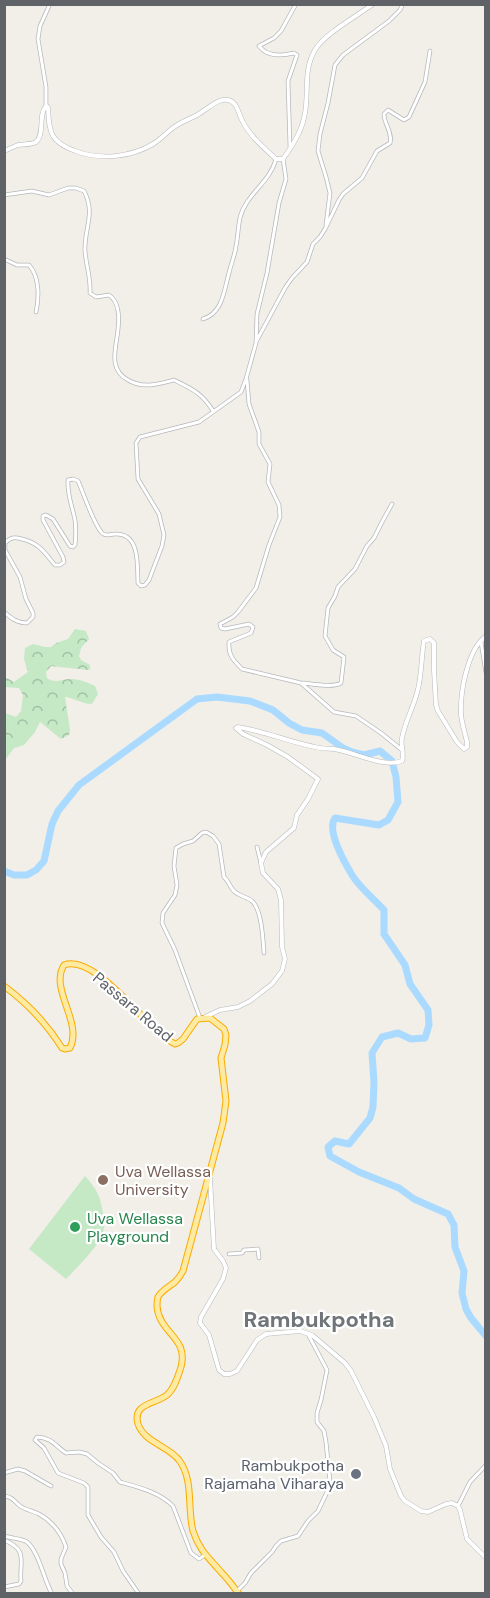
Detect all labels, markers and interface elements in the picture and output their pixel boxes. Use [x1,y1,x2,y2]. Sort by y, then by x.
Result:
street label: Passara Road [89,967,177,1047]
place label: Uva Wellassa University [115,1161,211,1200]
marker: Uva Wellassa University [96,1173,110,1187]
place label: Uva Wellassa Playground [87,1208,183,1247]
marker: Uva Wellassa Playground [68,1220,82,1234]
district label: Rambukpotha [243,1305,395,1334]
place label: Rambukpotha Rajamaha Viharaya [204,1455,344,1494]
marker: Rambukpotha Rajamaha Viharaya [349,1467,363,1481]

